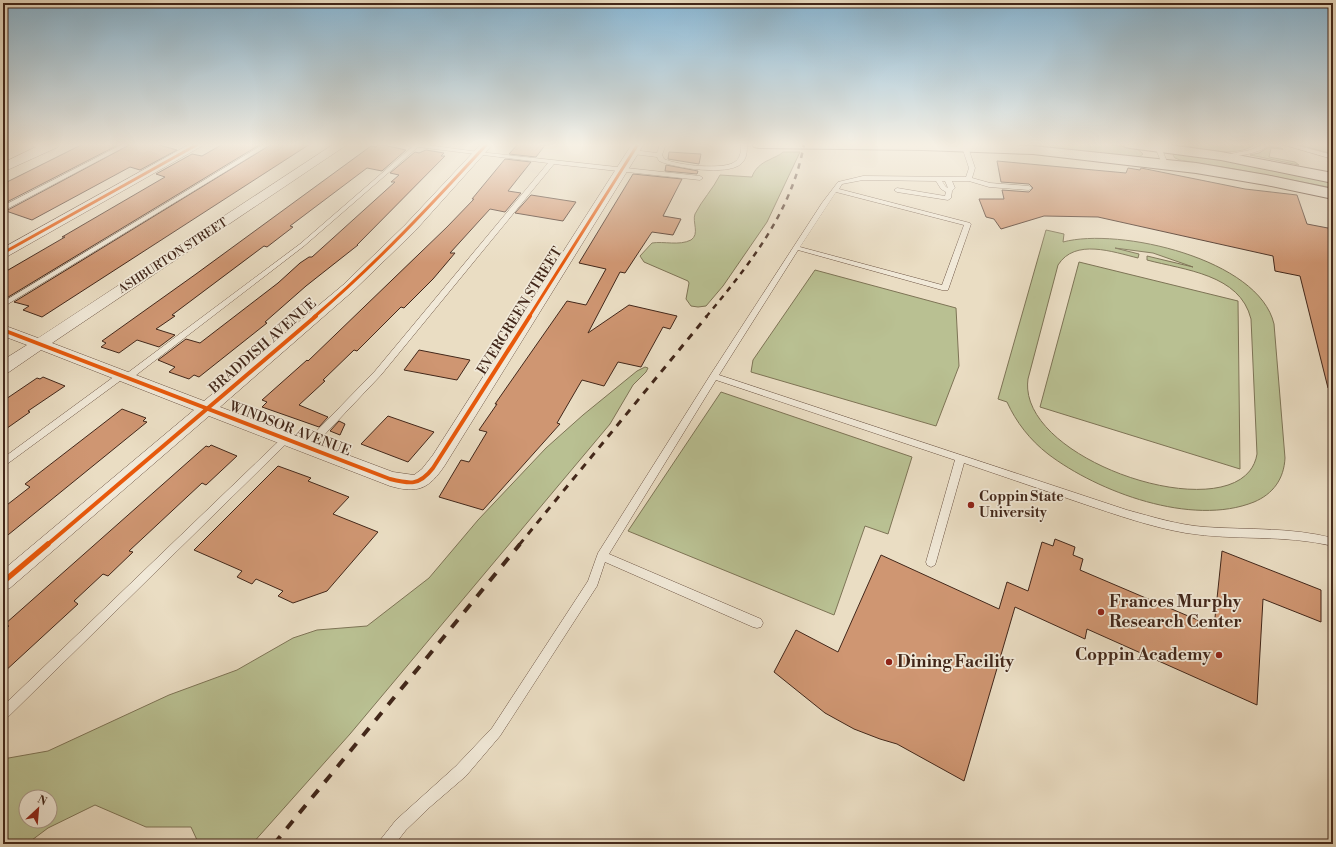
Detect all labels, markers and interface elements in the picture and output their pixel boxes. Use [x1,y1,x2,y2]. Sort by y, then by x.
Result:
street label: ASHBURTON STREET [115,215,231,298]
street label: EVERGREEN STREET [473,244,567,378]
street label: BRADDISH AVENUE [205,295,320,398]
street label: WINDSOR AVENUE [226,397,353,461]
place label: Coppin State University [979,488,1064,522]
marker: Coppin State University [966,500,976,510]
place label: Frances Murphy Research Center [1109,591,1242,633]
marker: Frances Murphy Research Center [1096,607,1106,617]
place label: Coppin Academy [1075,644,1211,666]
marker: Coppin Academy [1214,650,1224,660]
place label: Dining Facility [897,651,1015,673]
marker: Dining Facility [884,657,894,667]
north arrow [18,789,58,829]
text: N [35,793,49,809]

